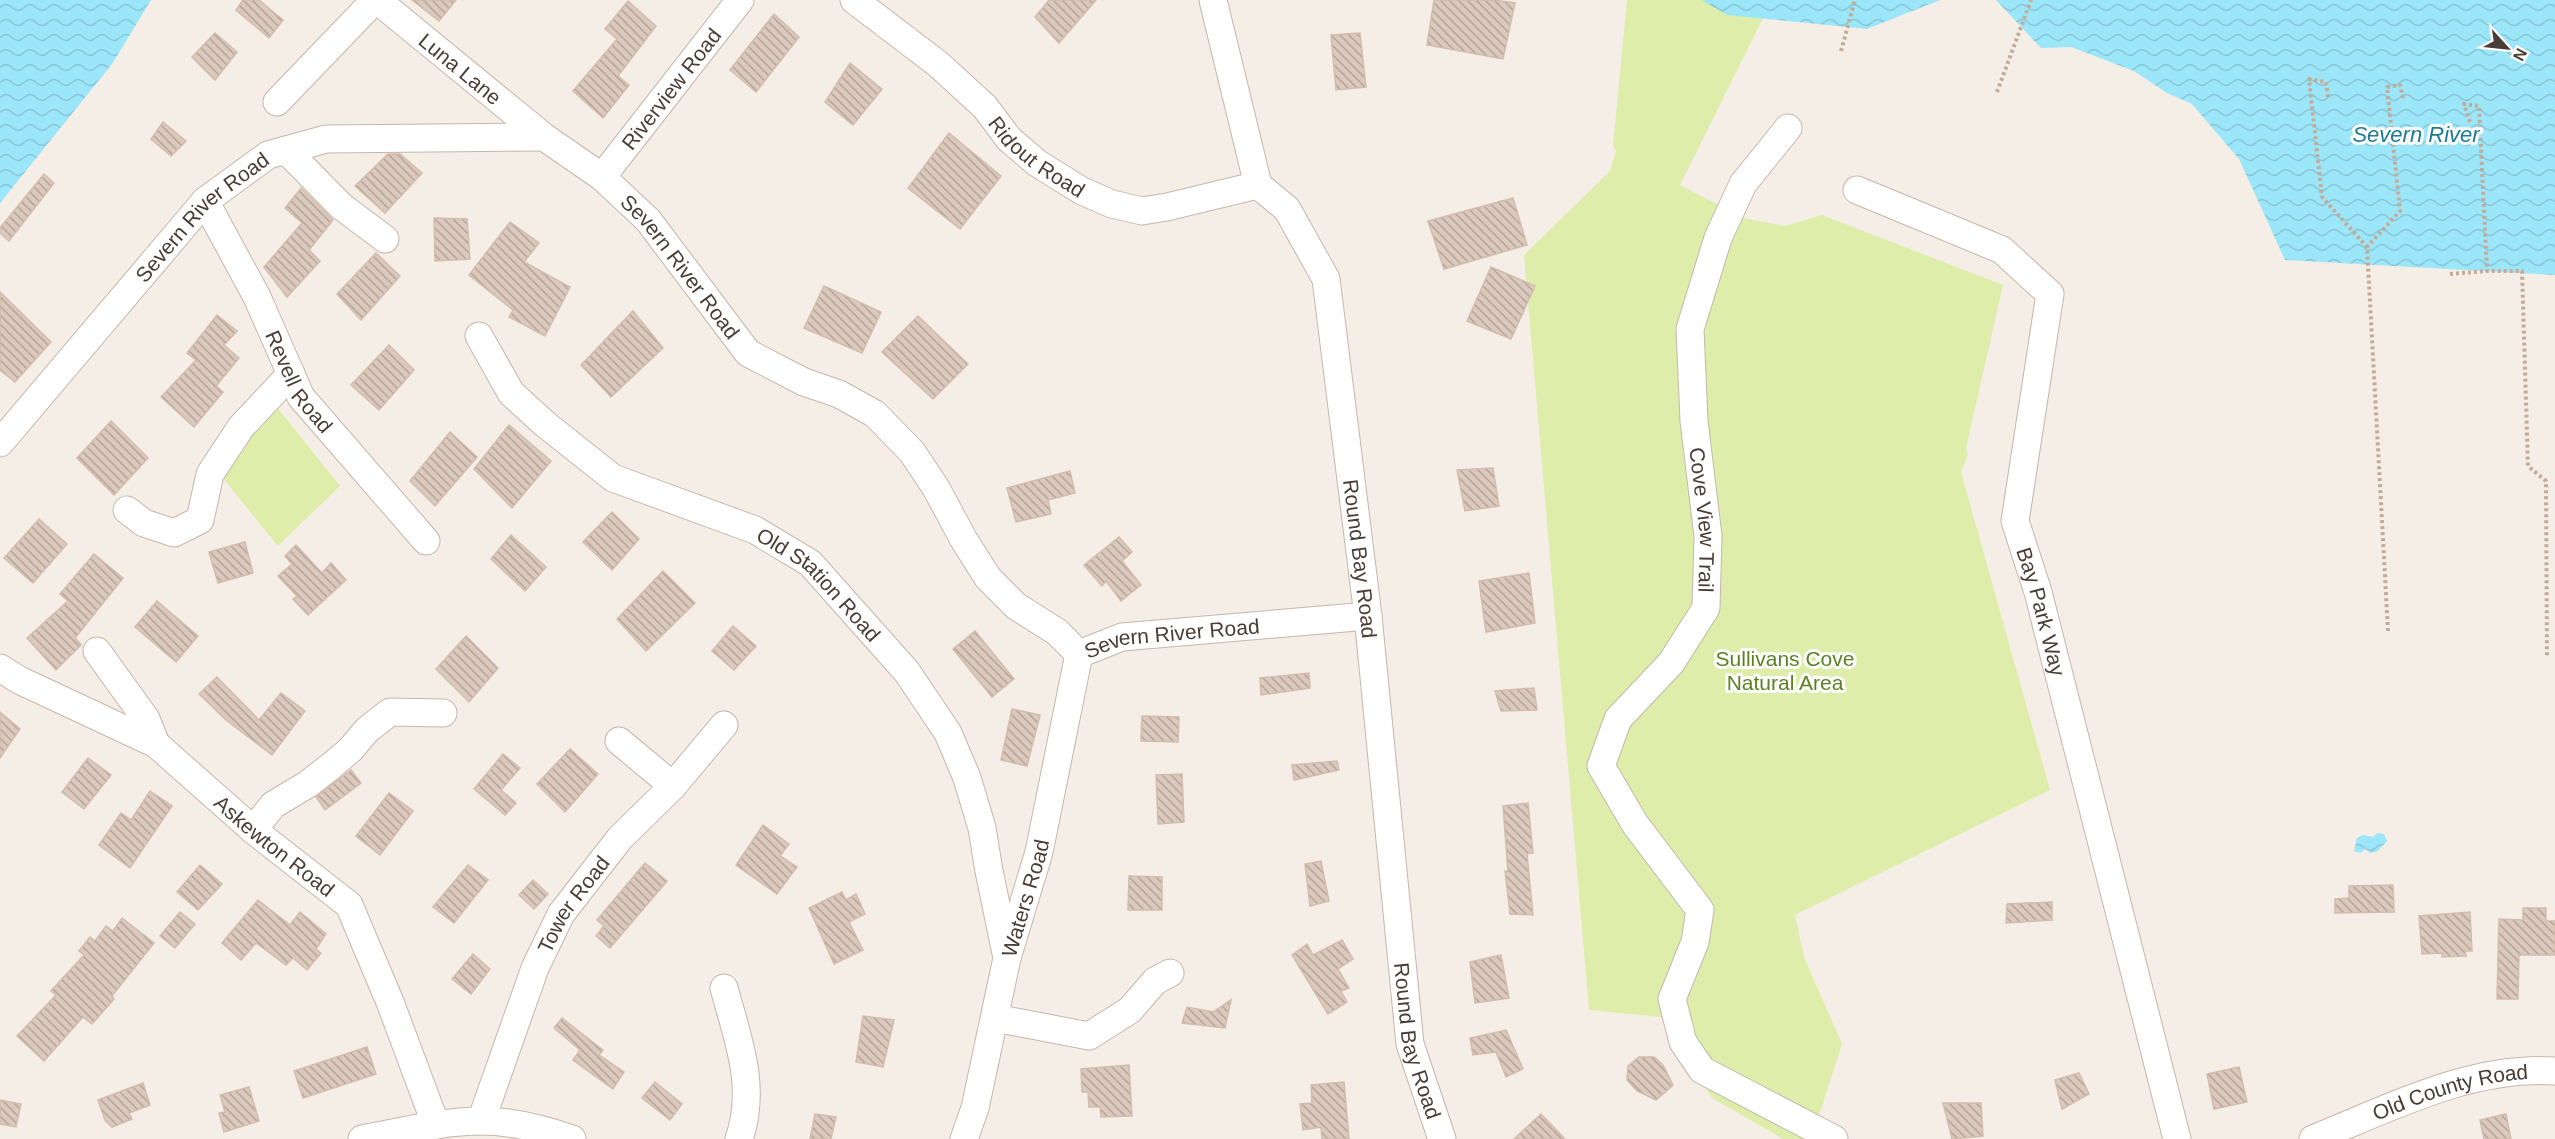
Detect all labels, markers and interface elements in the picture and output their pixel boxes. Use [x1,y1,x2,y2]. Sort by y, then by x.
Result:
north arrow [2477,18,2537,78]
street label: Riverview Road [617,24,725,154]
street label: Luna Lane [415,28,506,109]
text: N [2510,46,2530,64]
street label: Ridout Road [984,112,1089,201]
water label: Severn River [2352,122,2481,147]
street label: Severn River Road [130,147,273,286]
street label: Severn River Road [617,190,745,343]
street label: Revell Road [262,327,338,437]
street label: Cove View Trail [1686,446,1720,593]
street label: Round Bay Road [1340,478,1382,639]
street label: Old Station Road [753,522,885,646]
street label: Bay Park Way [2013,544,2070,678]
street label: Severn River Road [1081,614,1260,662]
park label: Sullivans Cove Natural Area [1716,647,1854,694]
street label: Askewton Road [210,790,339,901]
street label: Waters Road [997,837,1053,960]
street label: Tower Road [533,851,614,956]
street label: Round Bay Road [1391,961,1446,1122]
street label: Old County Road [2369,1059,2529,1124]

